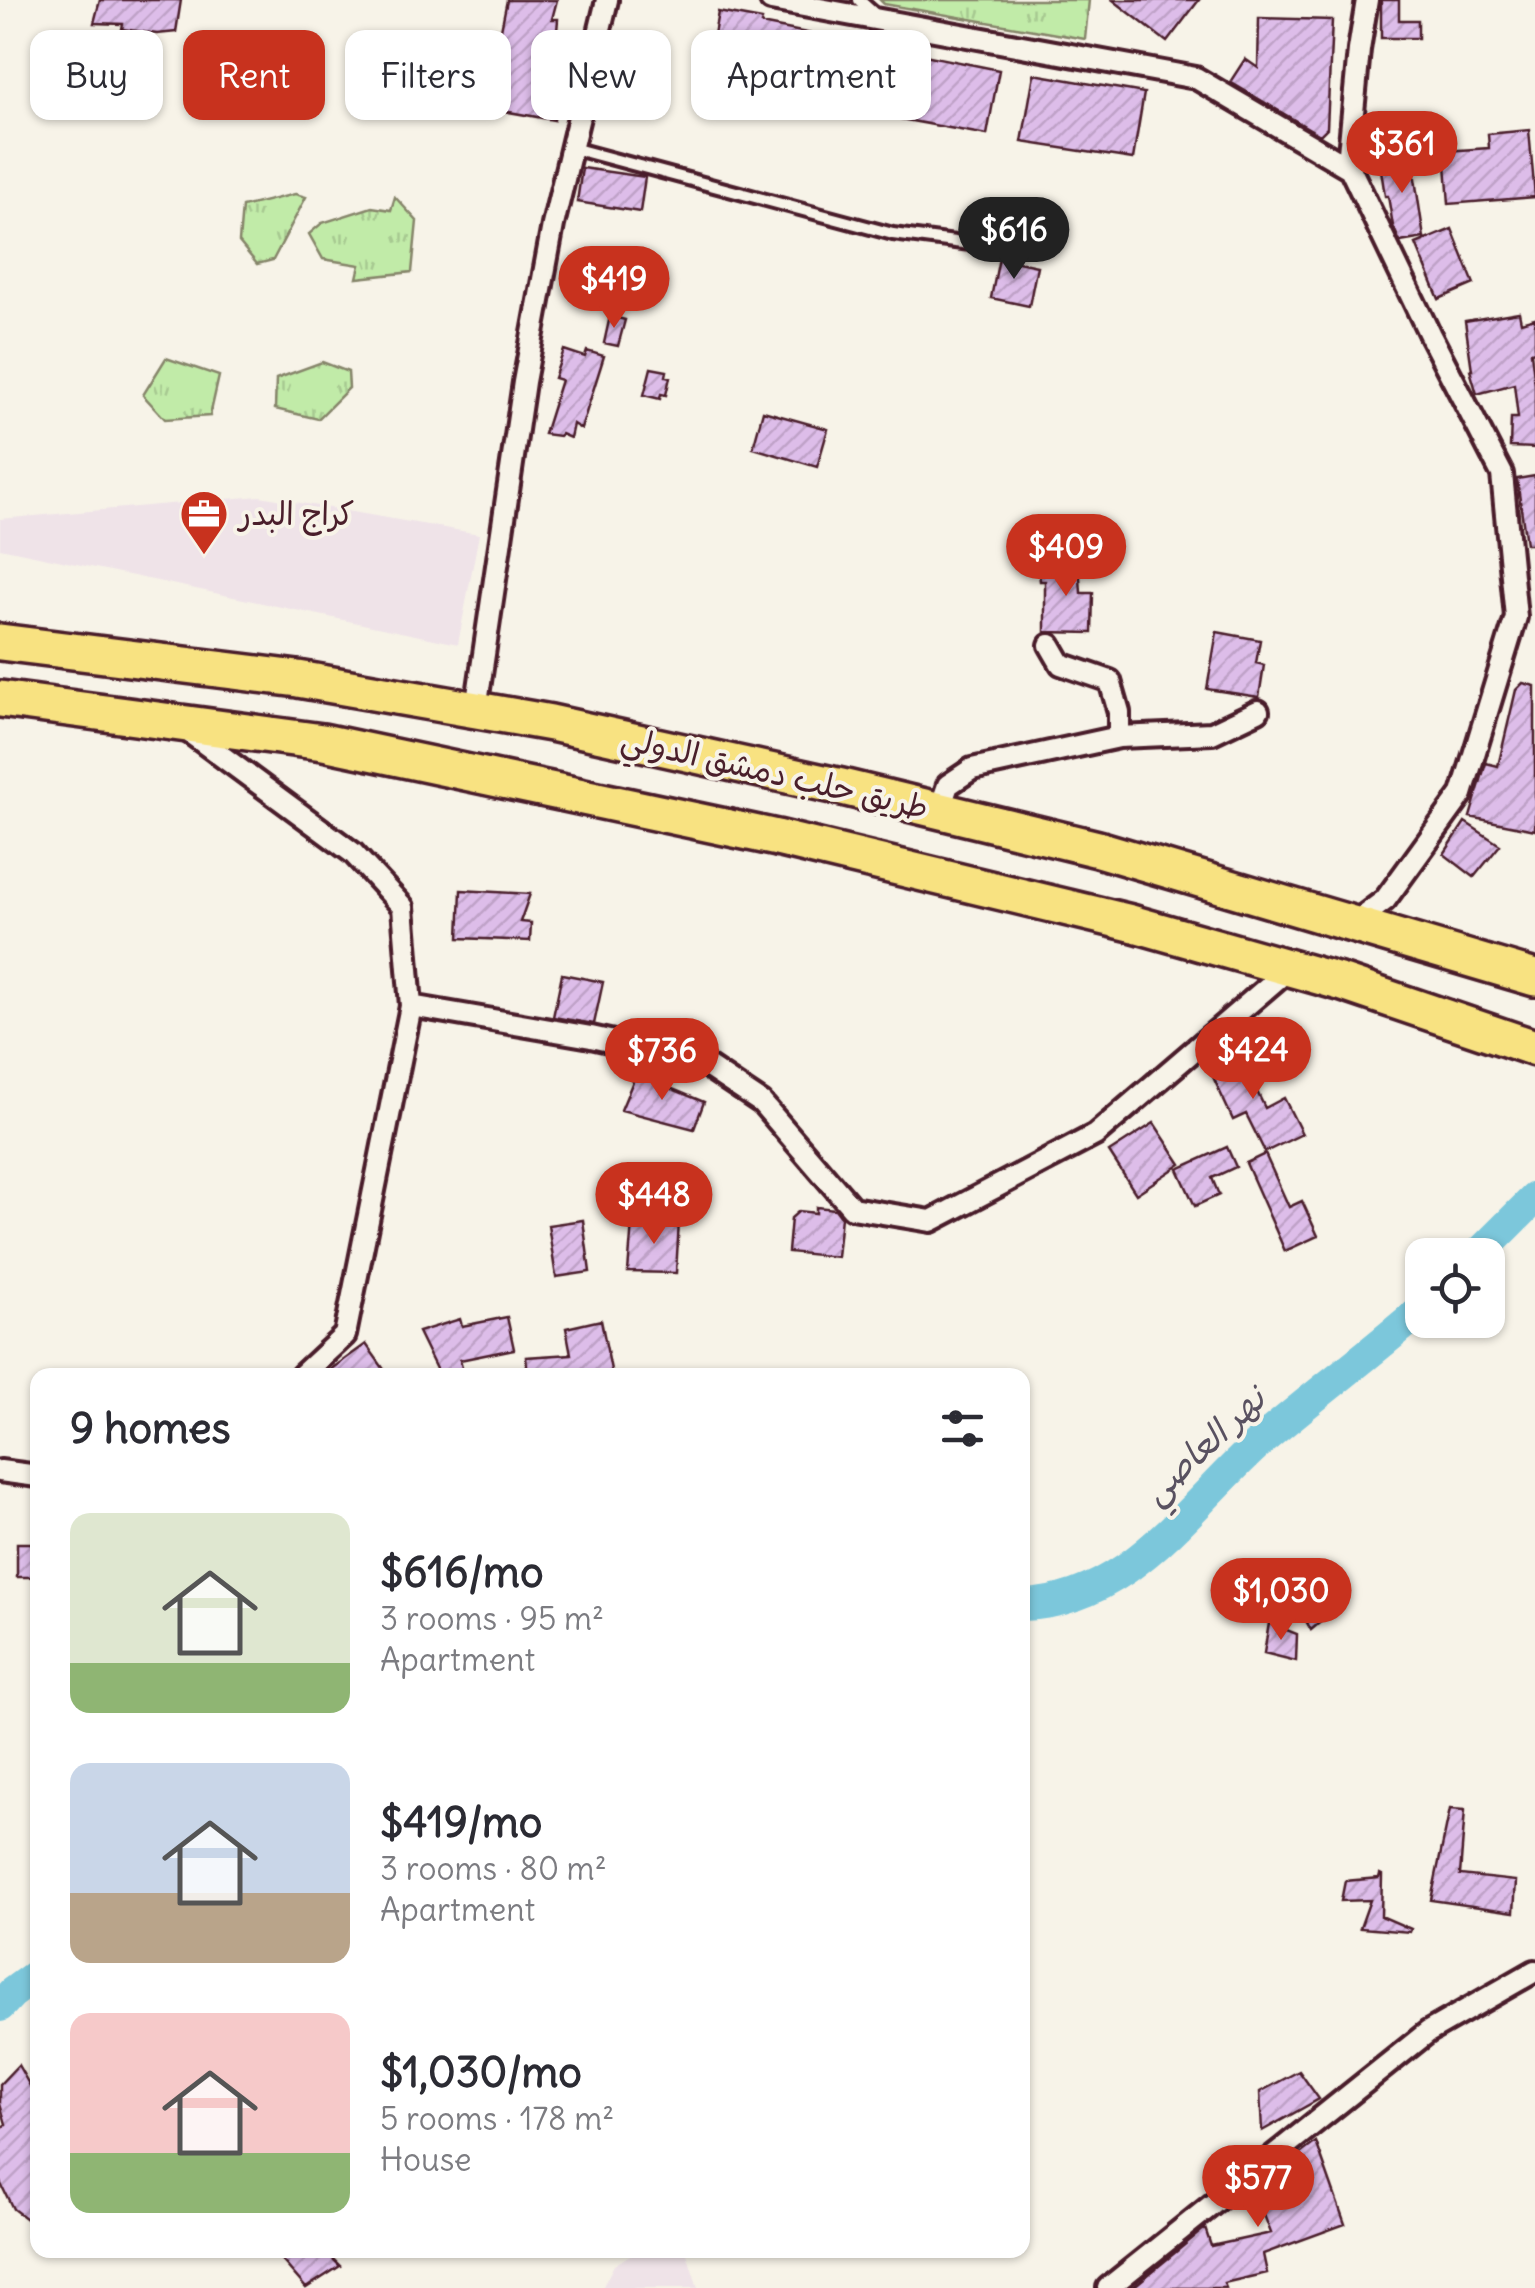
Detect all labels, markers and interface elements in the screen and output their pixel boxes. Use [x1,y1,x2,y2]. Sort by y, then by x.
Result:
chip: Buy [30,30,163,120]
chip: Rent [183,30,325,120]
chip: Filters [345,30,511,120]
chip: New [531,30,671,120]
chip: Apartment [691,30,931,120]
pin: $361 [1343,111,1461,196]
text: $361 [1368,123,1436,164]
pin: $616 [955,197,1073,282]
text: $616 [980,209,1048,250]
pin: $419 [555,246,673,331]
text: $419 [580,258,648,299]
office icon: كراج البدر [178,488,230,556]
place label: كراج البدر [236,493,355,536]
pin: $409 [1007,514,1125,599]
text: $409 [1028,526,1104,567]
street label: طريق حلب دمشق الدولي [616,717,933,836]
pin: $424 [1194,1017,1312,1102]
pin: $736 [603,1018,721,1103]
text: $424 [1217,1029,1289,1070]
text: $736 [627,1030,697,1071]
pin: $448 [595,1162,713,1247]
text: $448 [617,1174,691,1215]
map controls [1405,1238,1505,1338]
button: locate [1405,1238,1505,1338]
water label: نهر العاصي [1133,1374,1283,1520]
icon: filters [935,1401,990,1456]
text: 9 homes [70,1402,231,1454]
text: $616/mo [380,1546,544,1598]
icon: home [150,1553,270,1673]
pin: $1,030 [1200,1558,1362,1643]
text: $1,030 [1233,1570,1329,1611]
text: 3 rooms · 95 m² [380,1598,604,1639]
text: Apartment [380,1639,535,1680]
text: $419/mo [380,1796,542,1848]
icon: home [150,1803,270,1923]
text: 3 rooms · 80 m² [380,1848,607,1889]
text: Apartment [380,1889,535,1930]
text: $1,030/mo [380,2046,582,2098]
icon: home [150,2053,270,2173]
text: 5 rooms · 178 m² [380,2098,614,2139]
text: House [380,2139,471,2180]
pin: $577 [1199,2145,1317,2230]
text: $577 [1224,2157,1292,2198]

